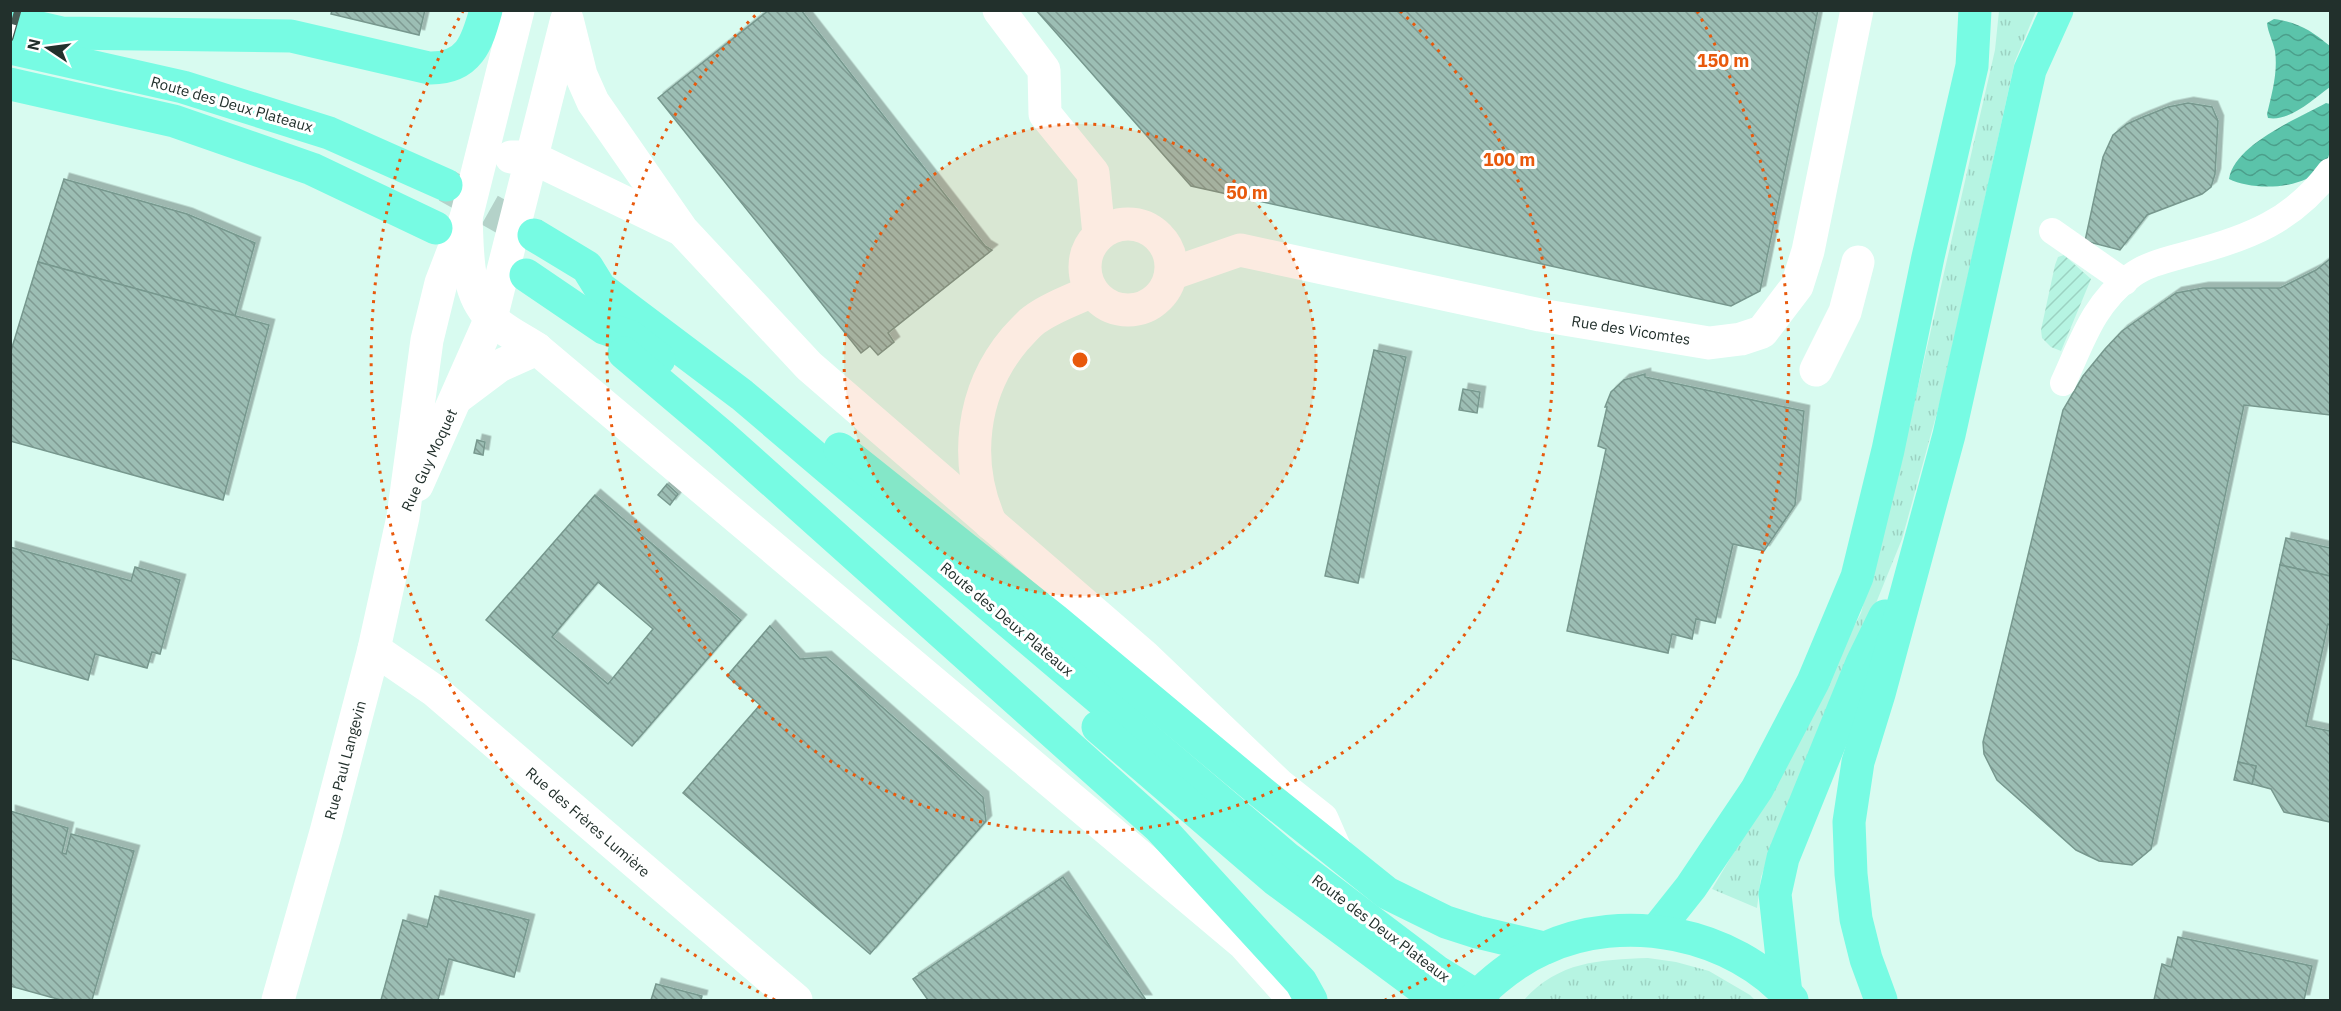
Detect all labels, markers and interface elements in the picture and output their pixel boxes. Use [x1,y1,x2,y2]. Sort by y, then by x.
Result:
north arrow [18,18,78,78]
text: N [22,37,44,53]
text: 150 m [1697,49,1749,72]
street label: Route des Deux Plateaux [149,72,316,136]
text: 100 m [1483,148,1535,171]
text: 50 m [1226,181,1268,204]
street label: Rue des Vicomtes [1570,311,1692,349]
centre of rings [1070,350,1090,370]
street label: Rue Guy Moquet [397,406,461,514]
street label: Route des Deux Plateaux [937,558,1078,680]
street label: Rue Paul Langevin [320,698,370,822]
street label: Rue des Frères Lumière [522,763,654,881]
street label: Route des Deux Plateaux [1308,870,1454,986]

